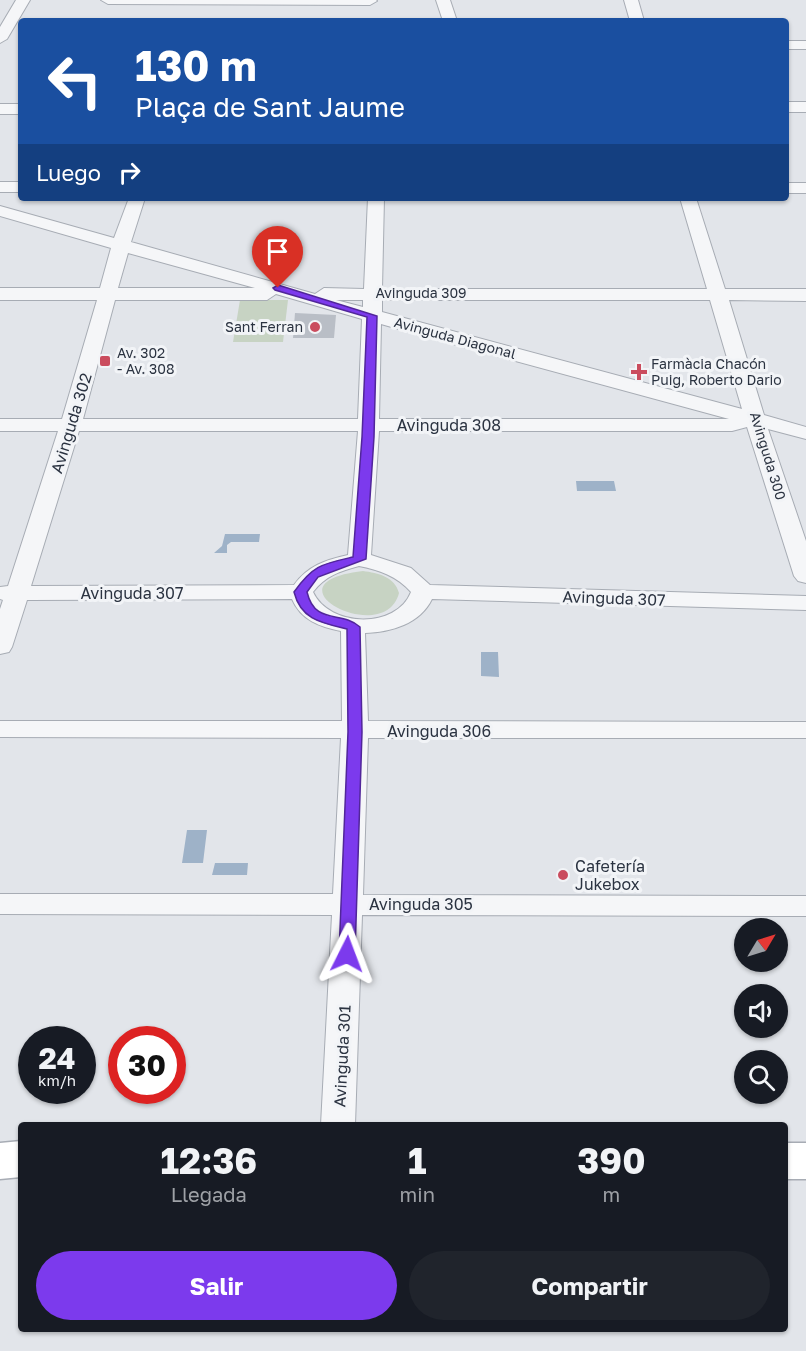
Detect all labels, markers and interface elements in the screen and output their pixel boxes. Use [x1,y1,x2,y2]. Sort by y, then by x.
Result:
text: 130 m [135,40,257,90]
icon: left [36,42,114,120]
text: Plaça de Sant Jaume [135,91,405,123]
icon: right [113,156,146,189]
text: Luego [36,159,101,186]
pin [252,226,303,288]
icon: arrive [261,235,294,268]
street label: Avinguda 309 [375,284,467,301]
street label: Avinguda Diagonal [392,313,518,362]
place label: Sant Ferran [225,318,303,335]
marker: Sant Ferran [308,320,322,334]
place label: Av. 302 - Av. 308 [117,344,174,377]
marker: Av. 302 - Av. 308 [98,354,112,368]
place label: Farmàcia Chacón Puig, Roberto Dario [651,355,782,388]
marker: Farmàcia Chacón Puig, Roberto Dario [632,365,646,379]
street label: Avinguda 302 [46,370,96,476]
street label: Avinguda 300 [747,410,790,502]
street label: Avinguda 308 [397,415,501,435]
street label: Avinguda 307 [80,583,184,603]
street label: Avinguda 307 [562,586,666,610]
street label: Avinguda 306 [387,721,491,741]
place label: Cafetería Jukebox [575,856,645,894]
marker: Cafetería Jukebox [556,868,570,882]
street label: Avinguda 305 [369,894,473,914]
north arrow [734,918,788,972]
map controls [734,918,788,1104]
position arrow [315,922,379,986]
button: sound [734,984,788,1038]
street label: Avinguda 301 [329,1004,355,1108]
speed limit sign: 30 [108,1026,186,1104]
text: 24 [38,1040,76,1076]
button: search [734,1050,788,1104]
text: km/h [38,1071,76,1089]
text: 12:36 [160,1139,257,1182]
text: 1 [408,1139,427,1182]
text: 390 [577,1139,646,1182]
text: Llegada [171,1182,247,1206]
text: min [400,1182,435,1206]
text: m [603,1182,620,1206]
button: Salir [36,1251,397,1320]
button: Compartir [409,1251,770,1320]

